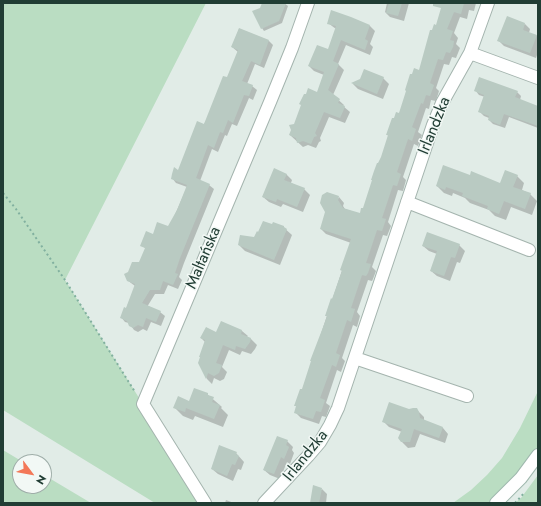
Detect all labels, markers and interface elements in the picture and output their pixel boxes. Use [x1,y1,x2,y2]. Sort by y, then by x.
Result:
street label: Irlandzka [415,94,455,158]
street label: Maltańska [182,224,226,292]
street label: Irlandzka [280,426,332,486]
north arrow [12,454,52,494]
text: N [32,472,50,488]

